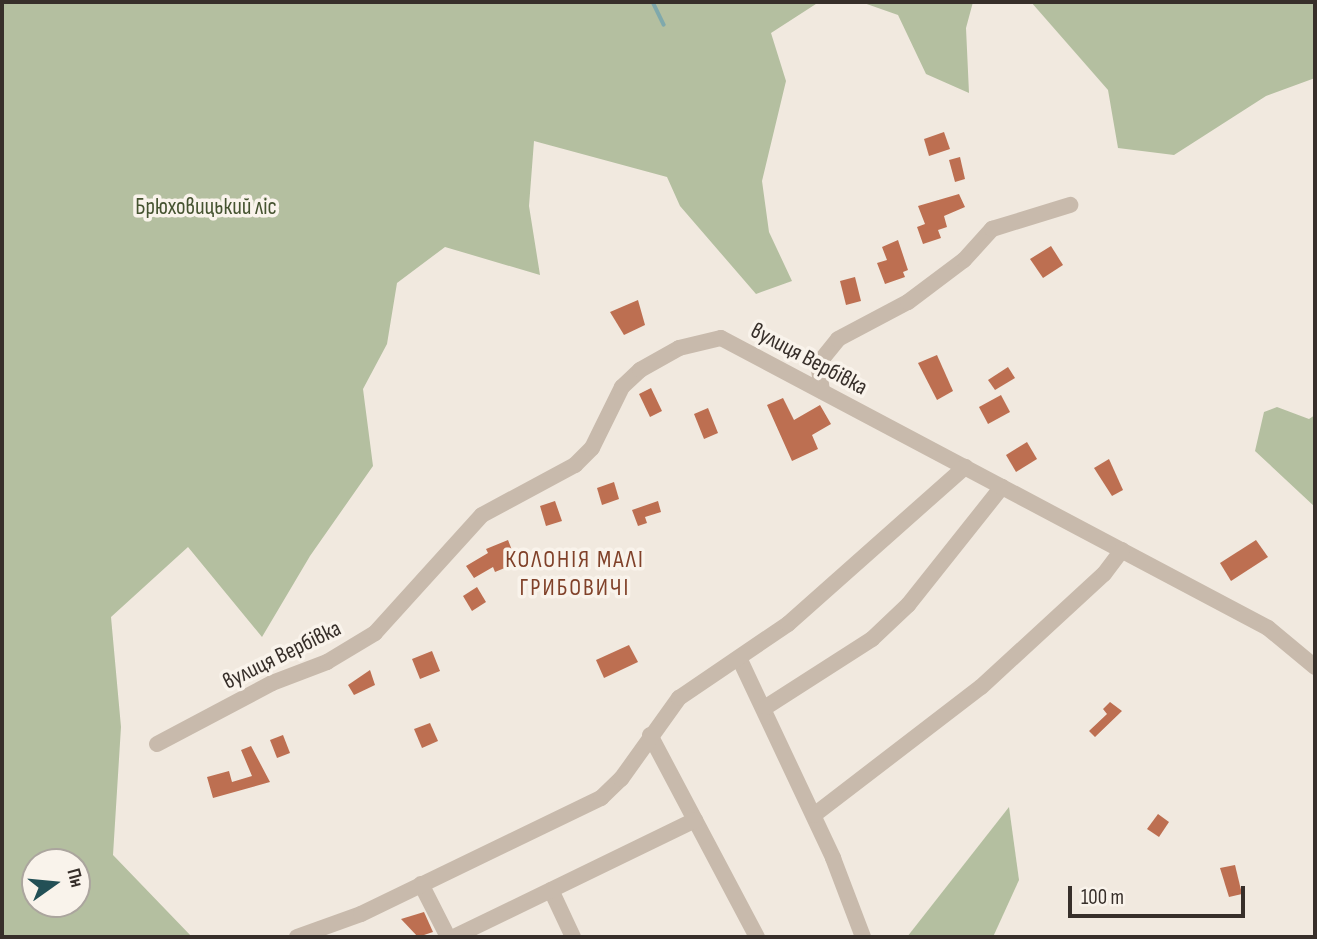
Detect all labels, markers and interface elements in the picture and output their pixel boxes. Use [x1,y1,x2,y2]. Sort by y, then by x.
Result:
park label: Брюховицький ліс [135,193,277,221]
street label: вулиця Вербівка [746,317,872,401]
district label: КОЛОНІЯ МАЛІ ГРИБОВИЧІ [507,546,643,602]
street label: вулиця Вербівка [218,615,346,695]
north arrow [21,848,91,918]
text: Пн [61,866,88,890]
scale bar [1072,872,1249,916]
text: 100 m [1081,885,1124,910]

